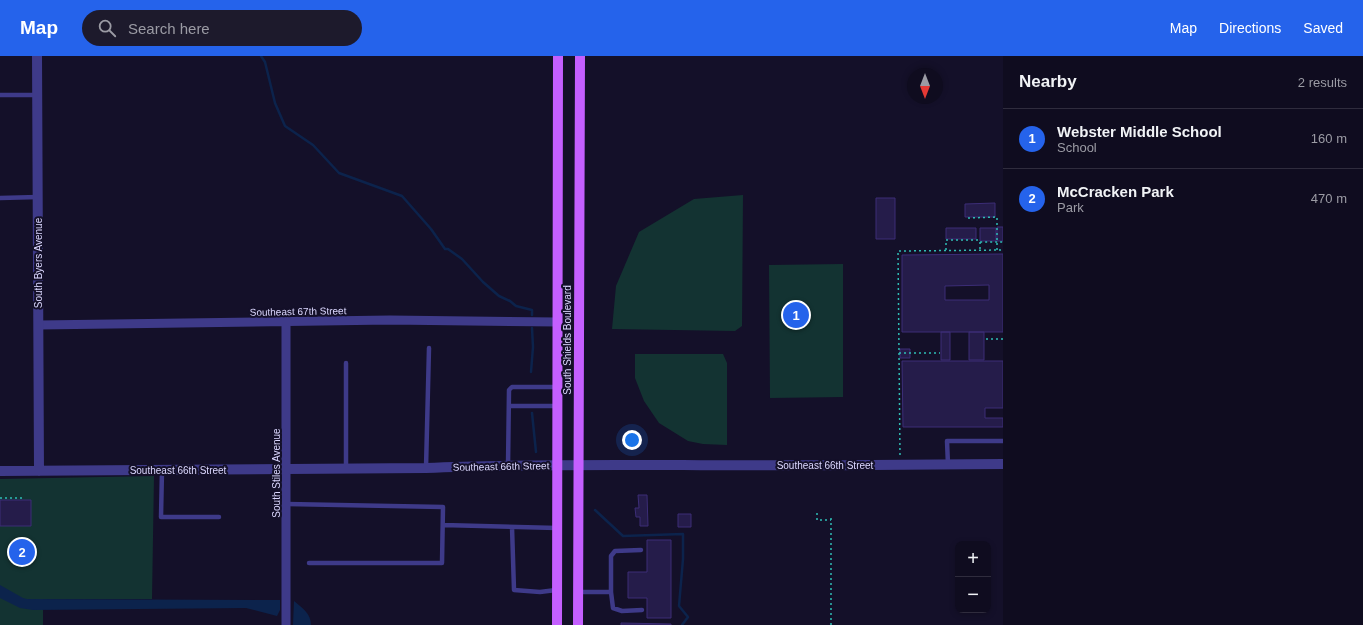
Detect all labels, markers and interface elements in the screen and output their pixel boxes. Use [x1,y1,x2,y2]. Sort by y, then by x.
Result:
search box [82,10,362,46]
text: Map [20,17,58,38]
icon: search [96,17,118,39]
text: Search here [128,20,210,37]
text: Map [1170,20,1197,36]
text: Directions [1219,20,1281,36]
text: Saved [1303,20,1343,36]
north arrow [907,68,943,104]
text: Nearby [1019,72,1077,91]
text: 2 results [1298,75,1347,90]
text: Webster Middle School [1057,123,1222,140]
text: 1 [1028,131,1036,146]
text: 160 m [1311,131,1347,146]
text: School [1057,140,1097,155]
text: McCracken Park [1057,183,1174,200]
text: 2 [1028,191,1036,206]
text: 470 m [1311,191,1347,206]
text: Park [1057,200,1084,215]
street label: South Byers Avenue [33,217,44,308]
street label: South Shields Boulevard [562,285,573,395]
pin: 1 [783,300,809,330]
street label: Southeast 67th Street [250,305,347,318]
street label: South Stiles Avenue [271,428,282,518]
your location [622,430,642,450]
street label: Southeast 66th Street [453,460,550,473]
street label: Southeast 66th Street [777,460,874,471]
street label: Southeast 66th Street [130,465,227,476]
pin: 2 [9,537,35,567]
map controls [955,541,991,613]
button: + [955,541,991,577]
button: − [955,577,991,613]

